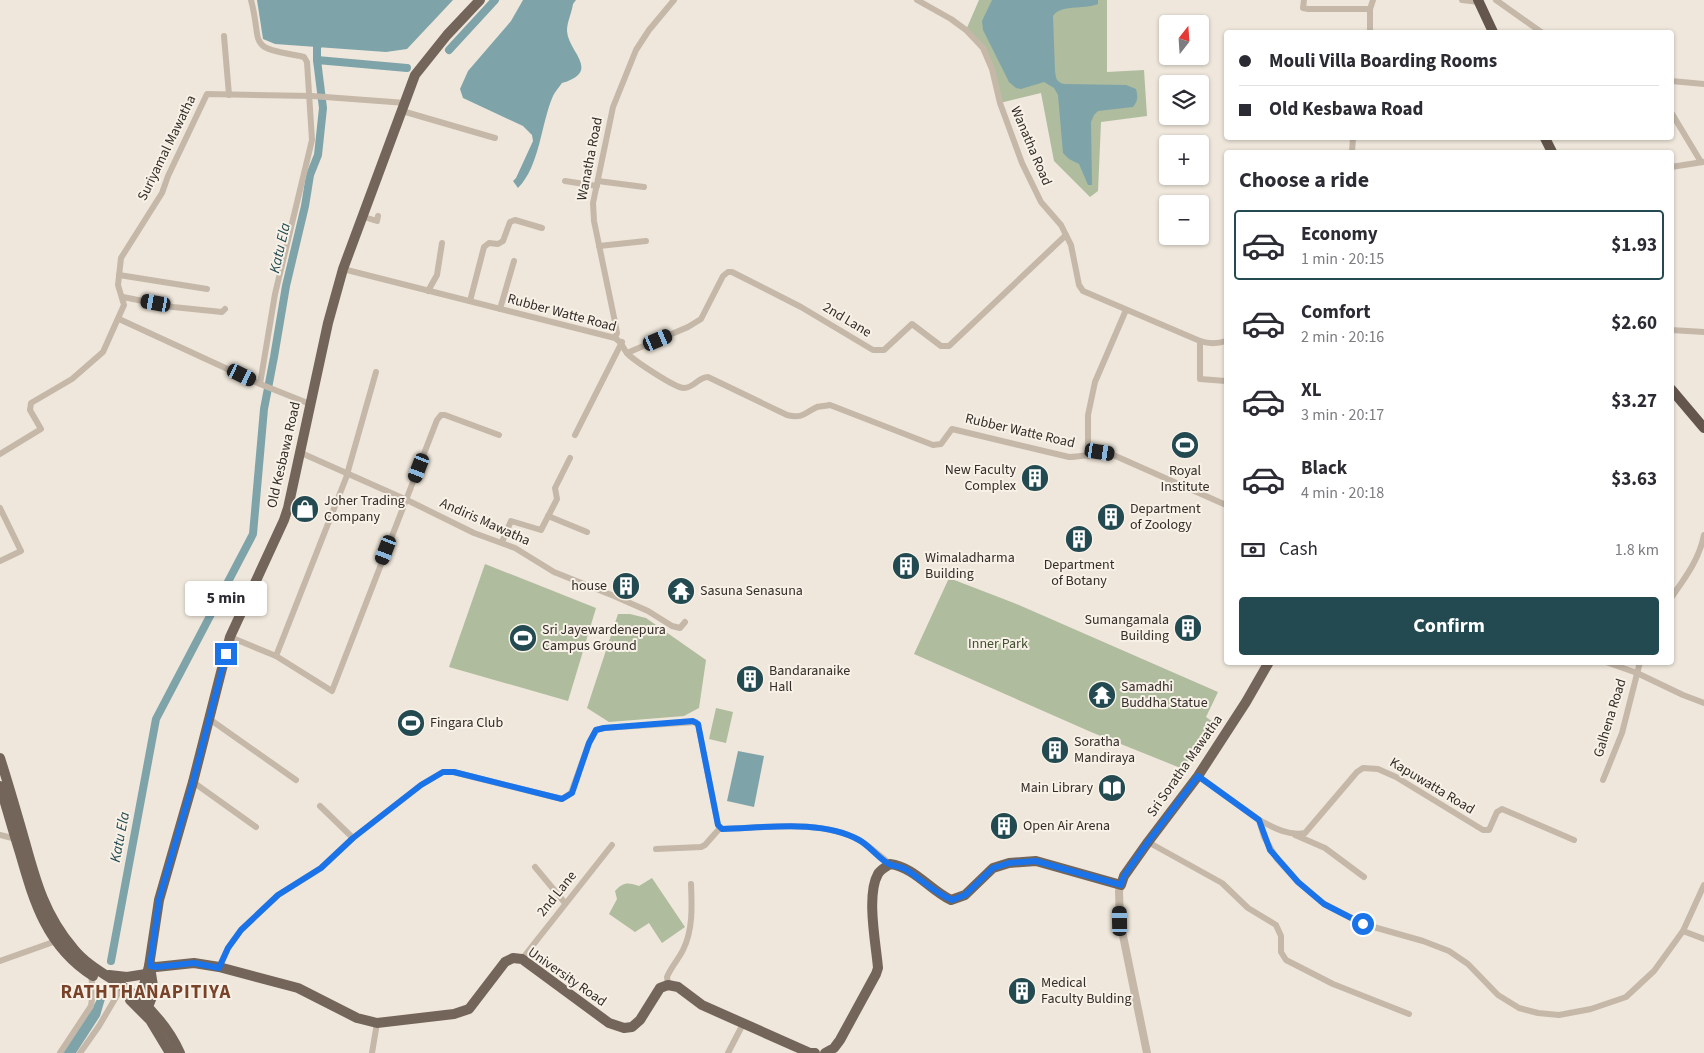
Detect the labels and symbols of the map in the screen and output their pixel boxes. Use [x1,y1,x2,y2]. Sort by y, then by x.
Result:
north arrow [1159,15,1209,65]
street label: Suriyamal Mawatha [133,92,201,204]
street label: Wanatha Road [1005,103,1057,189]
street label: Wanatha Road [572,116,608,202]
water label: Katu Ela [264,221,296,275]
street label: Rubber Watte Road [505,289,619,337]
car [139,293,172,313]
street label: 2nd Lane [819,298,875,342]
car [641,327,674,353]
car [225,362,258,388]
street label: Old Kesbawa Road [262,400,306,510]
street label: Rubber Watte Road [963,409,1077,453]
sports icon: Royal Institute [1170,430,1200,460]
car [1084,442,1115,462]
car [406,451,431,485]
place label: New Faculty Complex [945,460,1017,496]
place label: Royal Institute [1161,461,1210,497]
building icon: New Faculty Complex [1020,463,1050,493]
place label: Joher Trading Company [324,491,405,527]
street label: Andiris Mawatha [437,493,533,551]
shop icon: Joher Trading Company [290,494,320,524]
place label: Department of Zoology [1130,499,1201,535]
building icon: Department of Zoology [1096,502,1126,532]
building icon: Department of Botany [1064,524,1094,554]
car [373,533,398,567]
place label: Wimaladharma Building [925,548,1015,584]
building icon: Wimaladharma Building [891,551,921,581]
place label: Department of Botany [1044,555,1115,591]
building icon: house [611,571,641,601]
place label: house [571,576,607,596]
temple icon: Sasuna Senasuna [666,576,696,606]
place label: Sasuna Senasuna [700,581,803,601]
callout: 5 min [185,582,267,616]
place label: Sumangamala Building [1084,610,1169,646]
building icon: Sumangamala Building [1173,613,1203,643]
place label: Sri Jayewardenepura Campus Ground [542,620,666,656]
sports icon: Sri Jayewardenepura Campus Ground [508,623,538,653]
park label: Inner Park [968,634,1028,654]
route end [215,643,237,665]
place label: Bandaranaike Hall [769,661,850,697]
building icon: Bandaranaike Hall [735,664,765,694]
street label: Galhena Road [1589,676,1631,760]
place label: Samadhi Buddha Statue [1121,677,1208,713]
temple icon: Samadhi Buddha Statue [1087,680,1117,710]
sports icon: Fingara Club [396,708,426,738]
street label: Sri Soratha Mawatha [1142,711,1228,821]
place label: Fingara Club [430,713,503,733]
place label: Soratha Mandiraya [1074,732,1135,768]
building icon: Soratha Mandiraya [1040,735,1070,765]
street label: Kapuwatta Road [1386,753,1478,819]
library icon: Main Library [1097,773,1127,803]
place label: Main Library [1021,778,1093,798]
water label: Katu Ela [105,810,135,864]
building icon: Open Air Arena [989,811,1019,841]
place label: Open Air Arena [1023,816,1110,836]
street label: 2nd Lane [532,867,582,921]
car [1112,906,1127,936]
route start [1352,913,1374,935]
street label: University Road [524,942,610,1012]
place label: Medical Faculty Bulding [1041,973,1132,1009]
building icon: Medical Faculty Bulding [1007,976,1037,1006]
district label: RATHTHANAPITIYA [61,979,231,1006]

